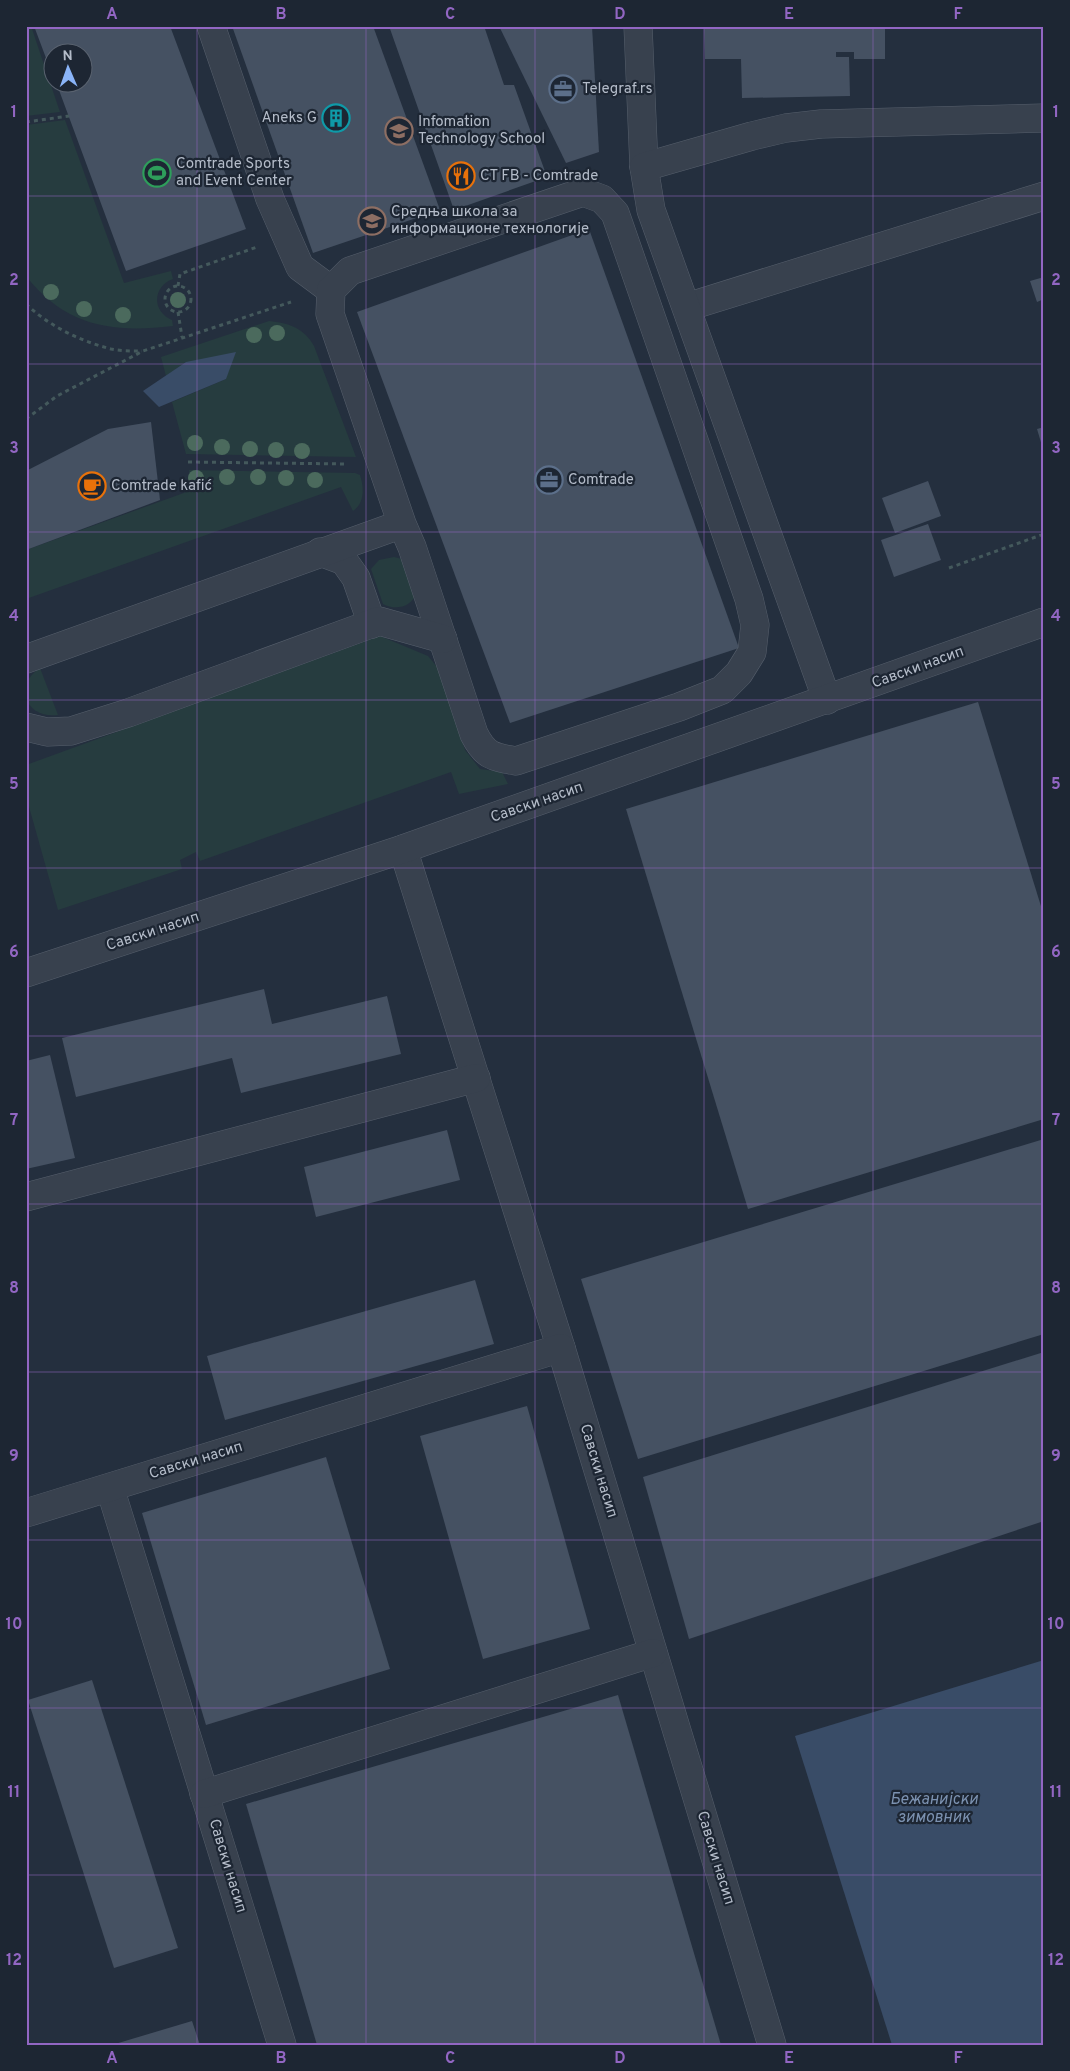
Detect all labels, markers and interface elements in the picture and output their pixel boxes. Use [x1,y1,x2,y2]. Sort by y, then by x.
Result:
text: A [106,5,118,25]
text: B [275,5,287,25]
text: C [445,5,455,25]
text: D [614,5,626,25]
text: E [784,5,794,25]
text: F [953,5,963,25]
north arrow [42,42,92,92]
text: N [62,48,73,65]
office icon: Telegraf.rs [548,74,578,104]
place label: Telegraf.rs [582,80,653,99]
text: 1 [11,103,17,123]
building icon: Aneks G [321,103,351,133]
text: 1 [1053,103,1059,123]
place label: Aneks G [262,109,317,128]
place label: Infomation Technology School [418,113,545,149]
school or university icon: Infomation Technology School [384,116,414,146]
place label: Comtrade Sports and Event Center [176,155,292,191]
sports icon: Comtrade Sports and Event Center [142,158,172,188]
restaurant icon: CT FB - Comtrade [446,161,476,191]
place label: CT FB - Comtrade [480,167,598,186]
place label: Средња школа за информационе технологије [391,203,589,239]
school or university icon: Средња школа за информационе технологије [357,206,387,236]
text: 2 [9,271,19,291]
text: 2 [1051,271,1061,291]
text: 3 [9,439,19,459]
text: 3 [1051,439,1061,459]
office icon: Comtrade [534,465,564,495]
cafe icon: Comtrade kafić [77,471,107,501]
place label: Comtrade [568,471,634,490]
place label: Comtrade kafić [111,477,213,496]
text: 4 [9,607,19,627]
text: 4 [1051,607,1061,627]
street label: Савски насип [869,643,967,693]
text: 5 [9,775,19,795]
text: 5 [1051,775,1061,795]
street label: Савски насип [488,778,586,828]
street label: Савски насип [104,908,202,956]
text: 6 [9,943,19,963]
text: 6 [1051,943,1061,963]
text: 7 [10,1111,18,1131]
text: 7 [1052,1111,1060,1131]
text: 8 [9,1279,19,1299]
text: 8 [1051,1279,1061,1299]
street label: Савски насип [575,1422,621,1520]
street label: Савски насип [147,1438,245,1484]
text: 9 [9,1447,19,1467]
text: 9 [1051,1447,1061,1467]
text: 10 [6,1615,22,1635]
text: 10 [1048,1615,1064,1635]
text: 11 [8,1783,20,1803]
text: 11 [1050,1783,1062,1803]
water label: Бежанијски зимовник [890,1790,979,1828]
street label: Савски насип [692,1809,738,1907]
street label: Савски насип [204,1817,250,1915]
text: 12 [6,1951,22,1971]
text: 12 [1048,1951,1064,1971]
text: A [106,2049,118,2069]
text: B [275,2049,287,2069]
text: C [445,2049,455,2069]
text: D [614,2049,626,2069]
text: E [784,2049,794,2069]
text: F [953,2049,963,2069]

